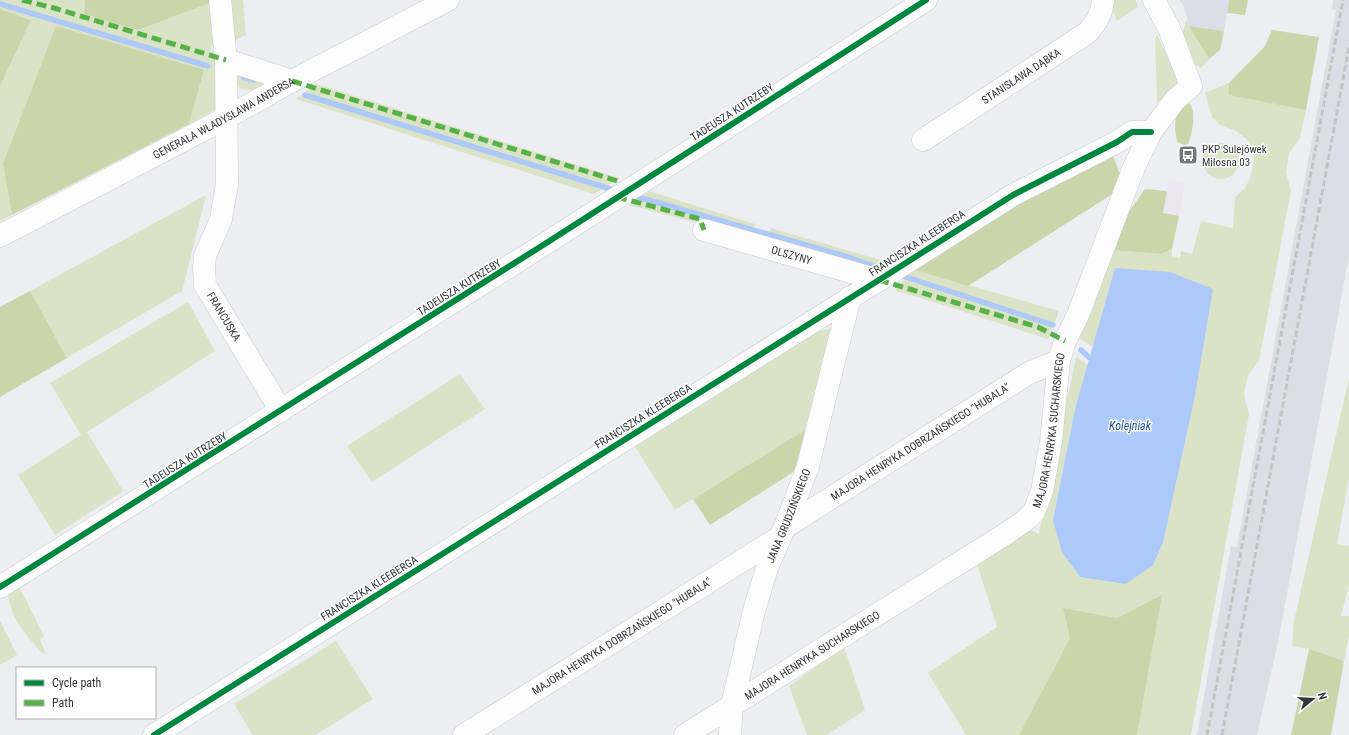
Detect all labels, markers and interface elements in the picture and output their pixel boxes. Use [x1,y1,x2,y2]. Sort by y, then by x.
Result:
street label: STANISŁAWA DĄBKA [979,46,1064,107]
street label: GENERAŁA WŁADYSŁAWA ANDERSA [151,75,298,162]
street label: TADEUSZA KUTRZEBY [688,81,776,144]
place label: PKP Sulejówek Miłosna 03 [1202,143,1267,169]
bus stop icon: PKP Sulejówek Miłosna 03 [1177,144,1199,166]
street label: FRANCISZKA KLEEBERGA [867,207,968,279]
street label: OLSZYNY [770,244,813,268]
street label: TADEUSZA KUTRZEBY [415,256,504,318]
street label: FRANCUSKA [204,290,244,344]
street label: MAJORA HENRYKA SUCHARSKIEGO [1030,351,1068,510]
street label: FRANCISZKA KLEEBERGA [592,381,695,452]
street label: MAJORA HENRYKA DOBRZAŃSKIEGO "HUBALA" [828,381,1013,503]
water label: Kolejniak [1109,419,1152,433]
street label: TADEUSZA KUTRZEBY [141,429,230,491]
street label: JANA GRUDZIŃSKIEGO [764,467,813,565]
street label: FRANCISZKA KLEEBERGA [318,553,421,624]
street label: MAJORA HENRYKA DOBRZAŃSKIEGO "HUBALA" [530,576,714,698]
street label: MAJORA HENRYKA SUCHARSKIEGO [742,609,882,703]
legend [16,667,156,719]
text: Cycle path [52,676,102,690]
north arrow [1293,679,1333,719]
text: N [1315,691,1329,702]
text: Path [52,696,74,710]

